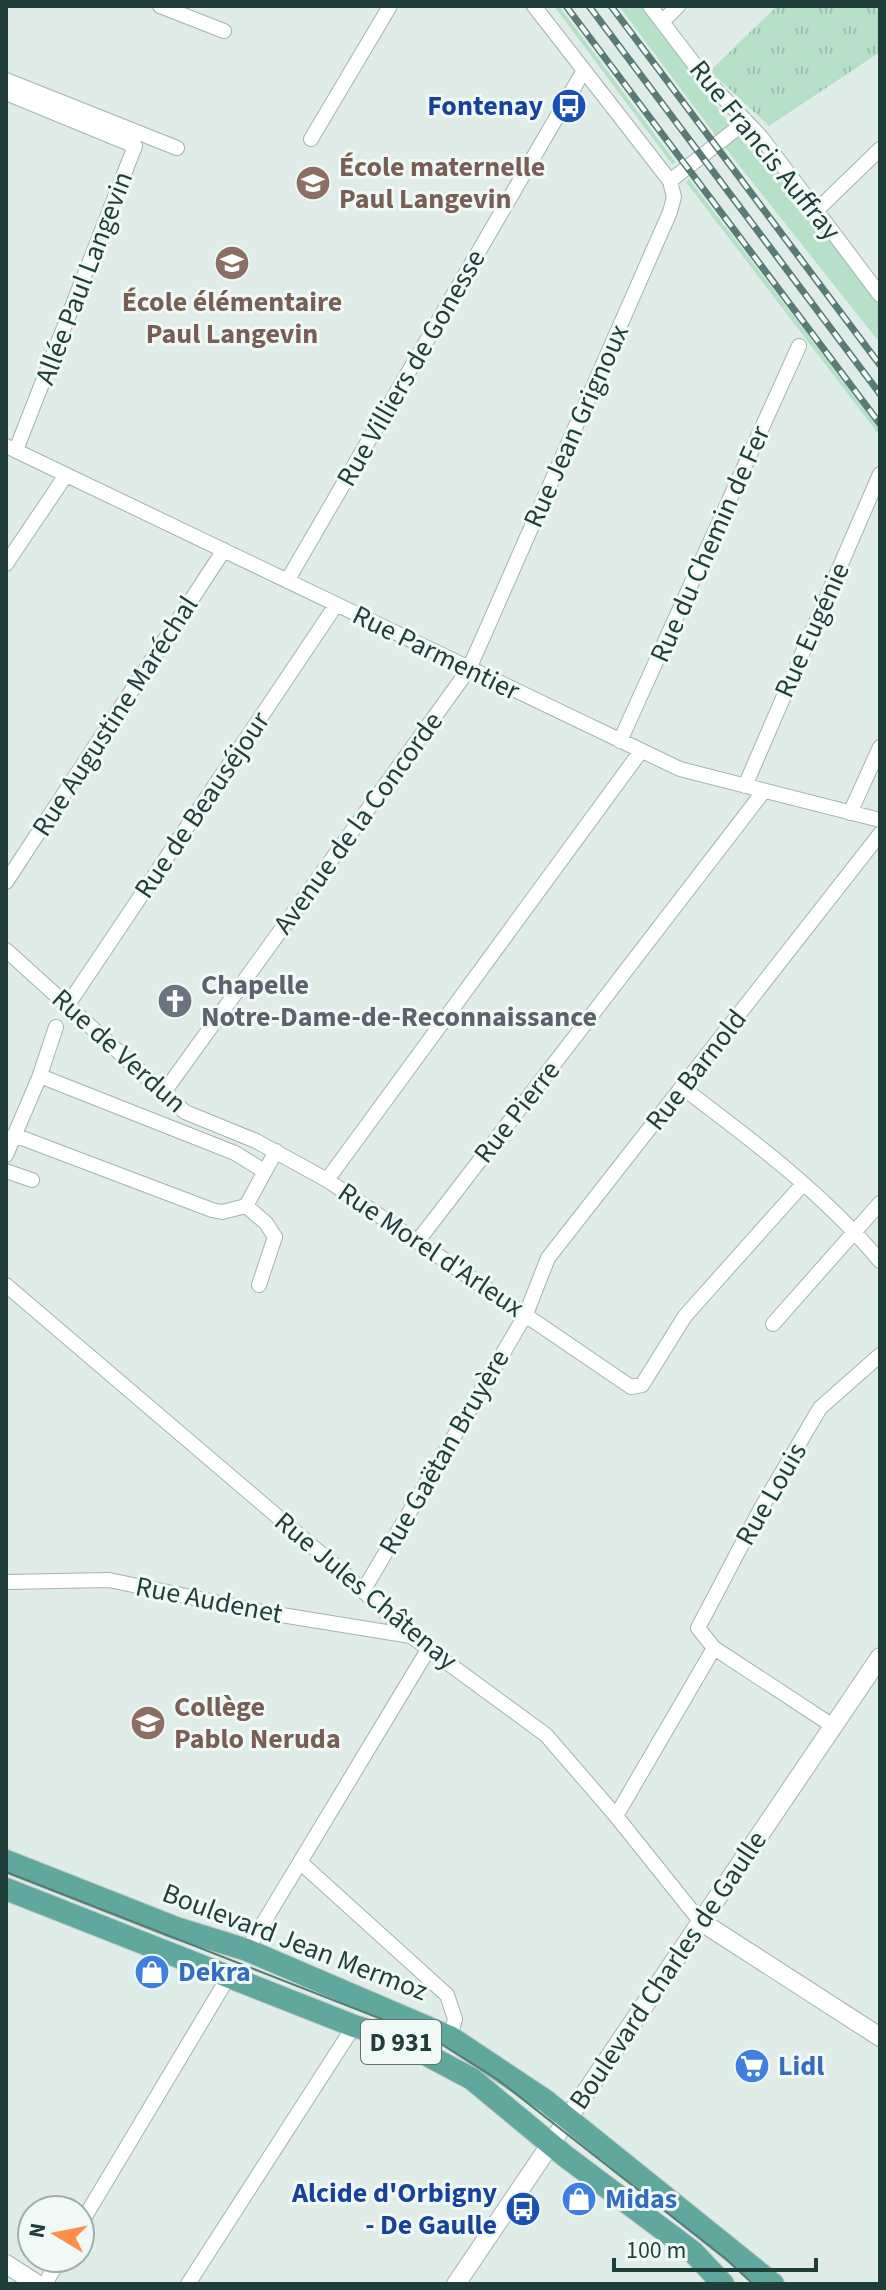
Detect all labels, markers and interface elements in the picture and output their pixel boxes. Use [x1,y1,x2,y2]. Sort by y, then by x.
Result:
street label: Rue Francis Auffray [680,51,850,249]
place label: Fontenay [427,86,543,126]
bus stop icon: Fontenay [550,87,588,125]
place label: École maternelle Paul Langevin [339,147,545,219]
school or university icon: École maternelle Paul Langevin [294,164,332,202]
street label: Allée Paul Langevin [25,165,143,391]
street label: Rue Villiers de Gonesse [327,242,495,494]
school or university icon: École élémentaire Paul Langevin [213,244,251,282]
place label: École élémentaire Paul Langevin [122,282,342,354]
street label: Rue Jean Grignoux [513,317,639,534]
street label: Rue du Chemin de Fer [640,419,780,669]
street label: Rue Eugénie [764,556,860,704]
street label: Rue Augustine Maréchal [22,588,208,844]
street label: Rue Parmentier [346,595,527,711]
street label: Rue de Beauséjour [125,703,280,906]
street label: Avenue de la Concorde [264,703,452,943]
place label: Chapelle Notre-Dame-de-Reconnaissance [201,965,597,1037]
street label: Rue de Verdun [43,980,195,1122]
church icon: Chapelle Notre-Dame-de-Reconnaissance [156,982,194,1020]
street label: Rue Barnold [636,1001,756,1139]
street label: Rue Pierre [464,1052,570,1172]
street label: Rue Morel d'Arleux [330,1173,533,1328]
street label: Rue Gaëtan Bruyère [369,1342,519,1562]
street label: Rue Louis [725,1435,817,1553]
street label: Rue Jules Châtenay [266,1502,466,1680]
street label: Rue Audenet [132,1566,286,1634]
place label: Collège Pablo Neruda [174,1687,341,1759]
school or university icon: Collège Pablo Neruda [129,1704,167,1742]
street label: Boulevard Charles de Gaulle [560,1823,776,2117]
street label: Boulevard Jean Mermoz [157,1873,434,2011]
place label: Dekra [178,1952,251,1992]
shop icon: Dekra [133,1953,171,1991]
road number: D 931 [361,2020,441,2064]
place label: Lidl [778,2046,824,2086]
supermarket icon: Lidl [733,2047,771,2085]
place label: Alcide d'Orbigny - De Gaulle [291,2173,497,2245]
place label: Midas [605,2179,677,2219]
shop icon: Midas [560,2180,598,2218]
bus stop icon: Alcide d'Orbigny - De Gaulle [504,2190,542,2228]
north arrow [16,2194,96,2274]
text: N [20,2221,54,2241]
scale bar [614,2222,816,2272]
text: 100 m [626,2233,686,2268]

